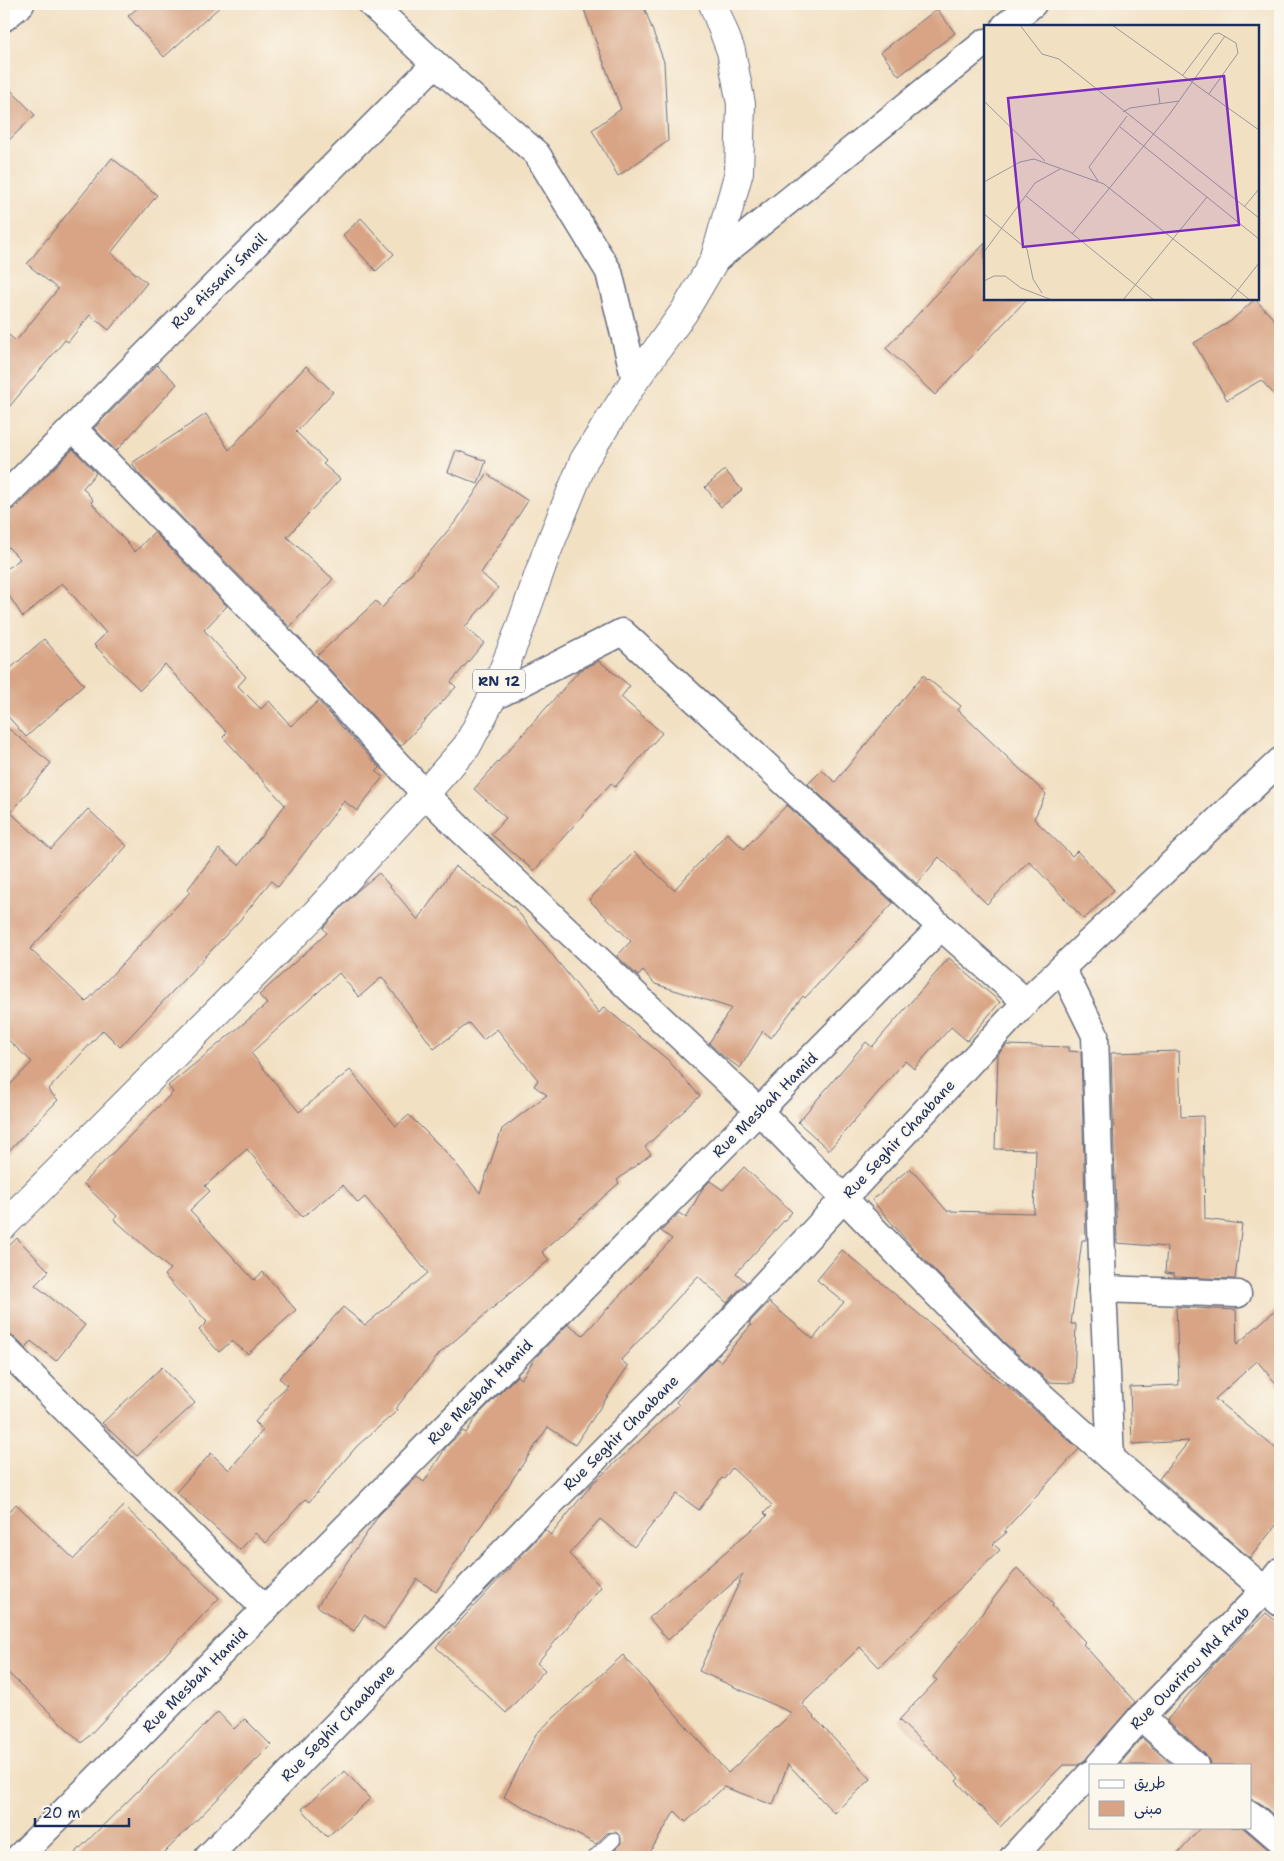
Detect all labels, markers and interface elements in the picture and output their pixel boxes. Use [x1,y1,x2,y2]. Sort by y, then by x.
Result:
inset map [984,25,1259,300]
street label: Rue Aissani Smail [167,228,272,333]
road number: RN 12 [473,669,525,692]
street label: Rue Mesbah Hamid [708,1048,822,1162]
street label: Rue Seghir Chaabane [839,1075,959,1203]
street label: Rue Mesbah Hamid [423,1335,537,1449]
street label: Rue Seghir Chaabane [559,1371,683,1495]
street label: Rue Ouarirou Md Arab [1126,1602,1254,1734]
street label: Rue Mesbah Hamid [138,1623,252,1737]
street label: Rue Seghir Chaabane [277,1660,399,1786]
legend [1089,1764,1252,1828]
text: طريق [1134,1773,1166,1793]
scale bar [35,1796,129,1828]
text: مبنى [1134,1799,1162,1819]
text: 20 m [42,1803,81,1823]

